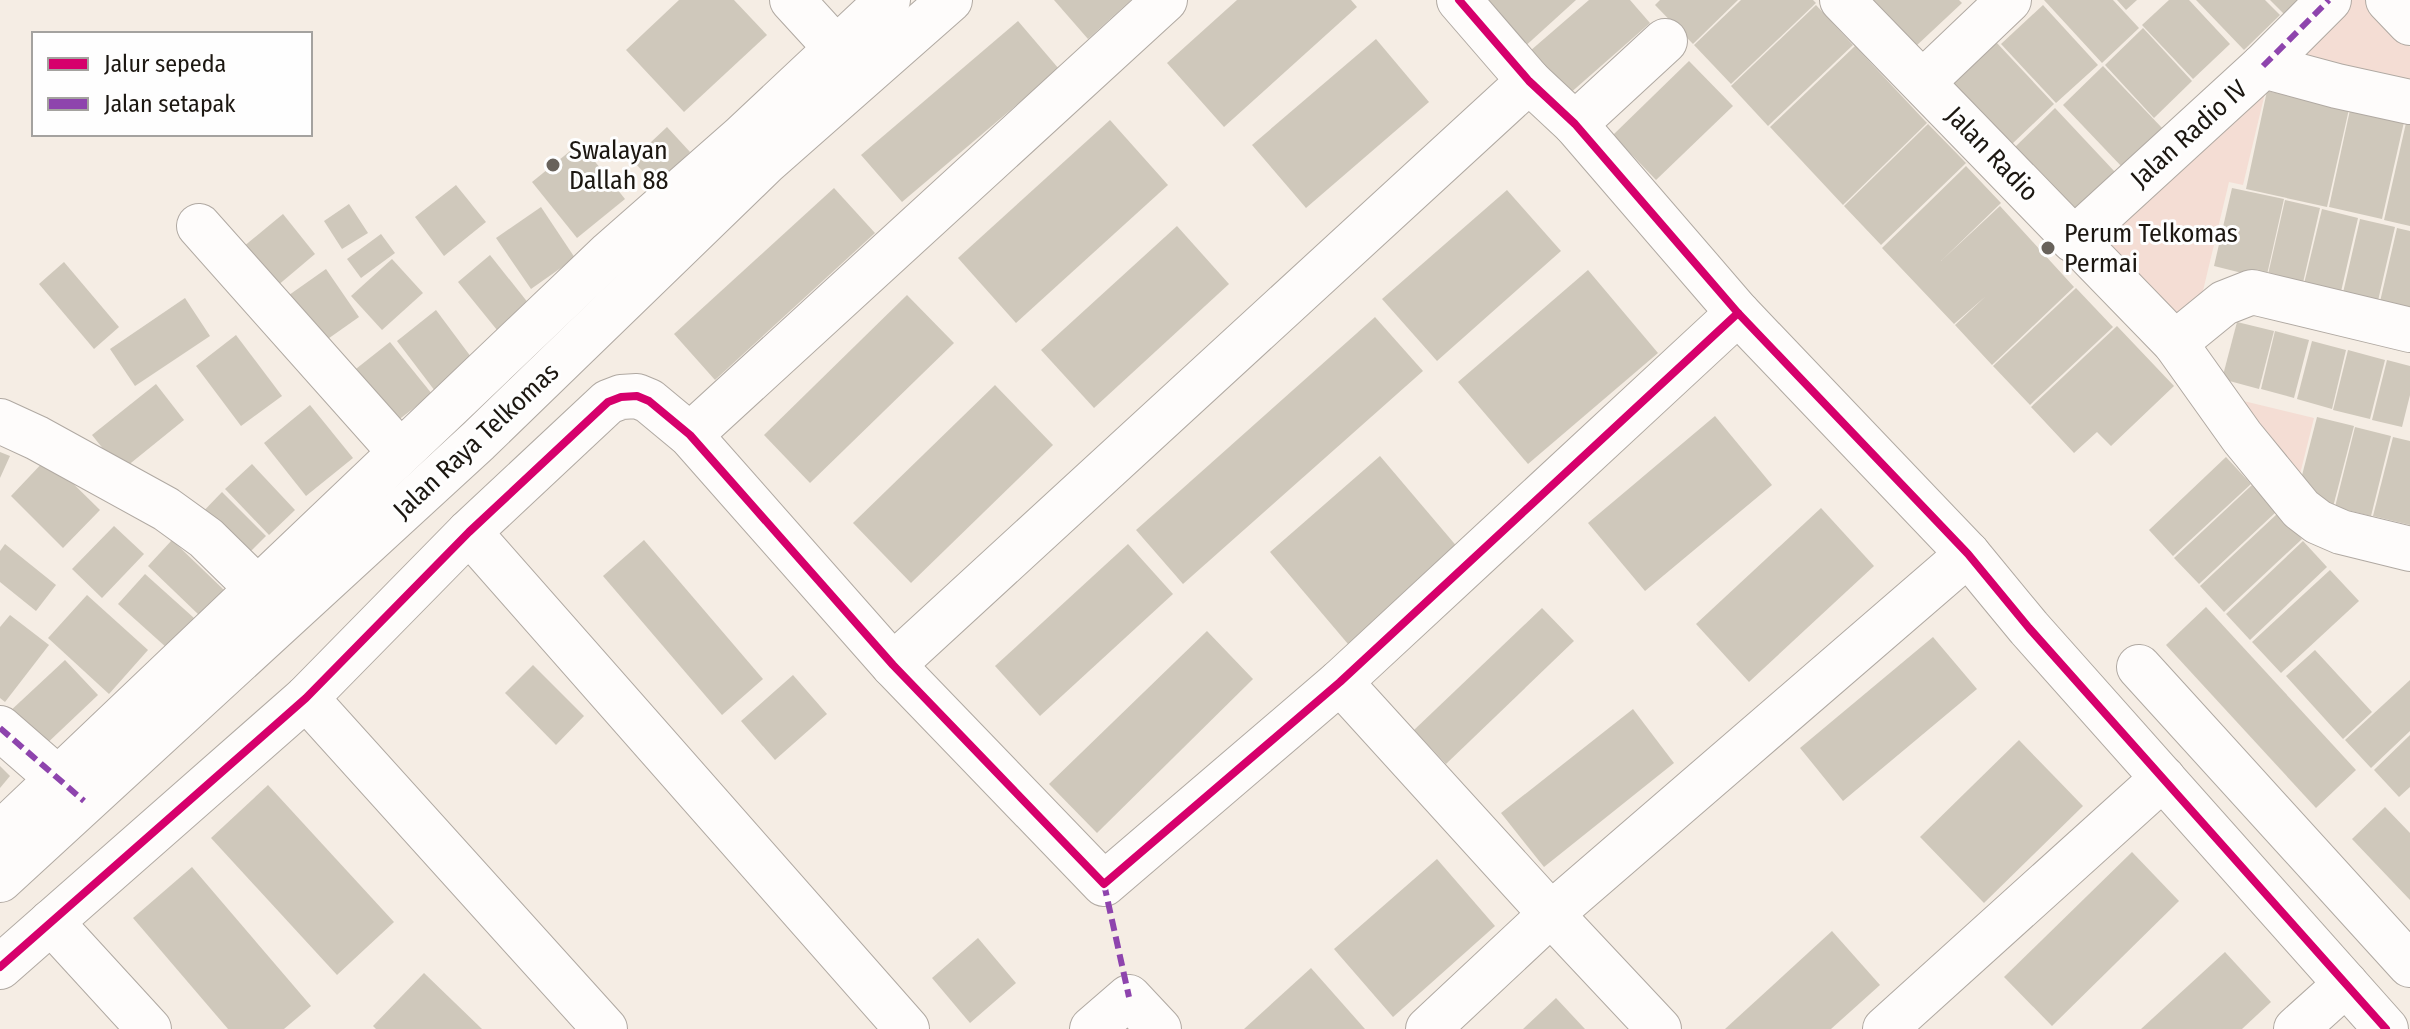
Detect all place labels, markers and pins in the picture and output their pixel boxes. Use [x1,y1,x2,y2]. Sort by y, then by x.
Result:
place label: Swalayan Dallah 88 [569,135,668,196]
marker: Swalayan Dallah 88 [544,156,562,174]
place label: Perum Telkomas Permai [2064,218,2238,279]
marker: Perum Telkomas Permai [2039,239,2057,257]

